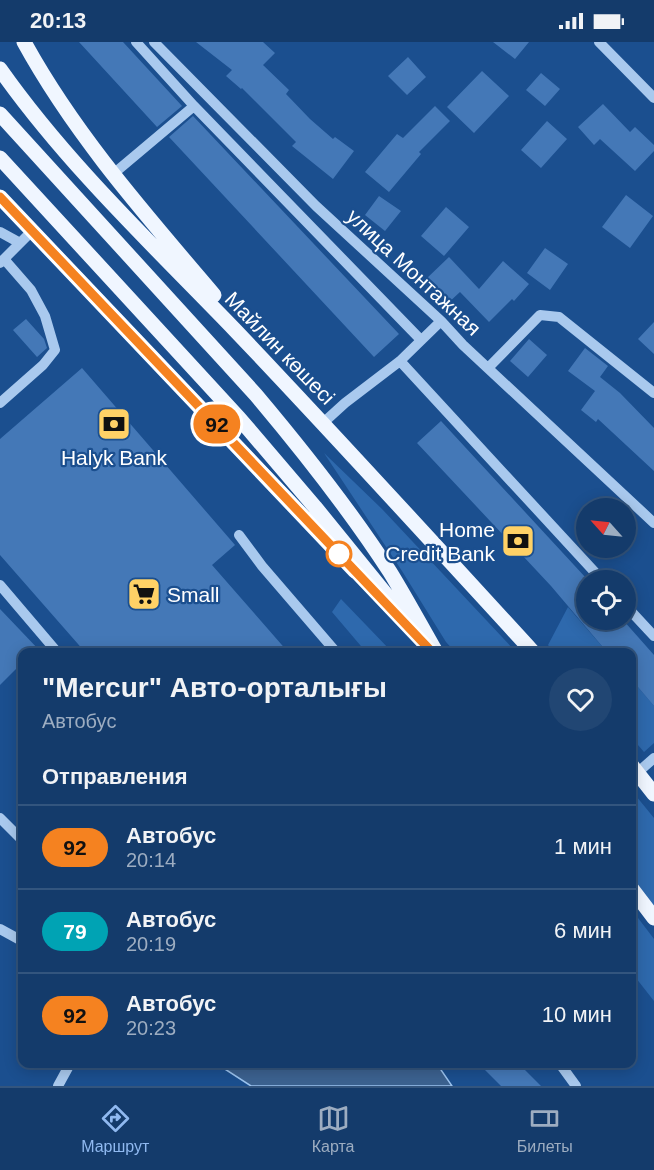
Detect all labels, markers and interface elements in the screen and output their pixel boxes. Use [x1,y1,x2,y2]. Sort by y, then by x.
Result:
text: 20:13 [30,8,86,33]
street label: улица Монтажная [342,204,486,340]
street label: Майлин көшесі [221,287,339,409]
line badge: 92 [190,404,244,443]
bank icon: Halyk Bank [96,406,132,442]
text: 92 [205,413,229,436]
place label: Halyk Bank [61,446,168,469]
north arrow [576,498,636,558]
map controls [576,498,636,630]
place label: Home Credit Bank [385,518,495,565]
bank icon: Home Credit Bank [500,523,536,559]
unlabelled marker [326,541,352,567]
button: locate [576,570,636,630]
supermarket icon: Small [126,576,162,612]
place label: Small [167,583,220,606]
button: heart [549,668,612,731]
text: "Mercur" Авто-орталығы [42,672,387,703]
text: Автобус [42,710,116,732]
text: Отправления [42,764,188,789]
text: Автобус [126,823,216,848]
text: 1 мин [554,834,612,859]
text: 92 [63,836,87,859]
text: 20:14 [126,849,176,871]
text: Автобус [126,907,216,932]
text: 6 мин [554,918,612,943]
text: 79 [63,920,87,943]
text: 20:19 [126,933,176,955]
text: Автобус [126,991,216,1016]
text: 10 мин [542,1002,612,1027]
text: 92 [63,1004,87,1027]
text: 20:23 [126,1017,176,1039]
tab: Маршрут [81,1102,149,1156]
tab: Карта [312,1102,355,1156]
tab: Билеты [517,1102,573,1156]

